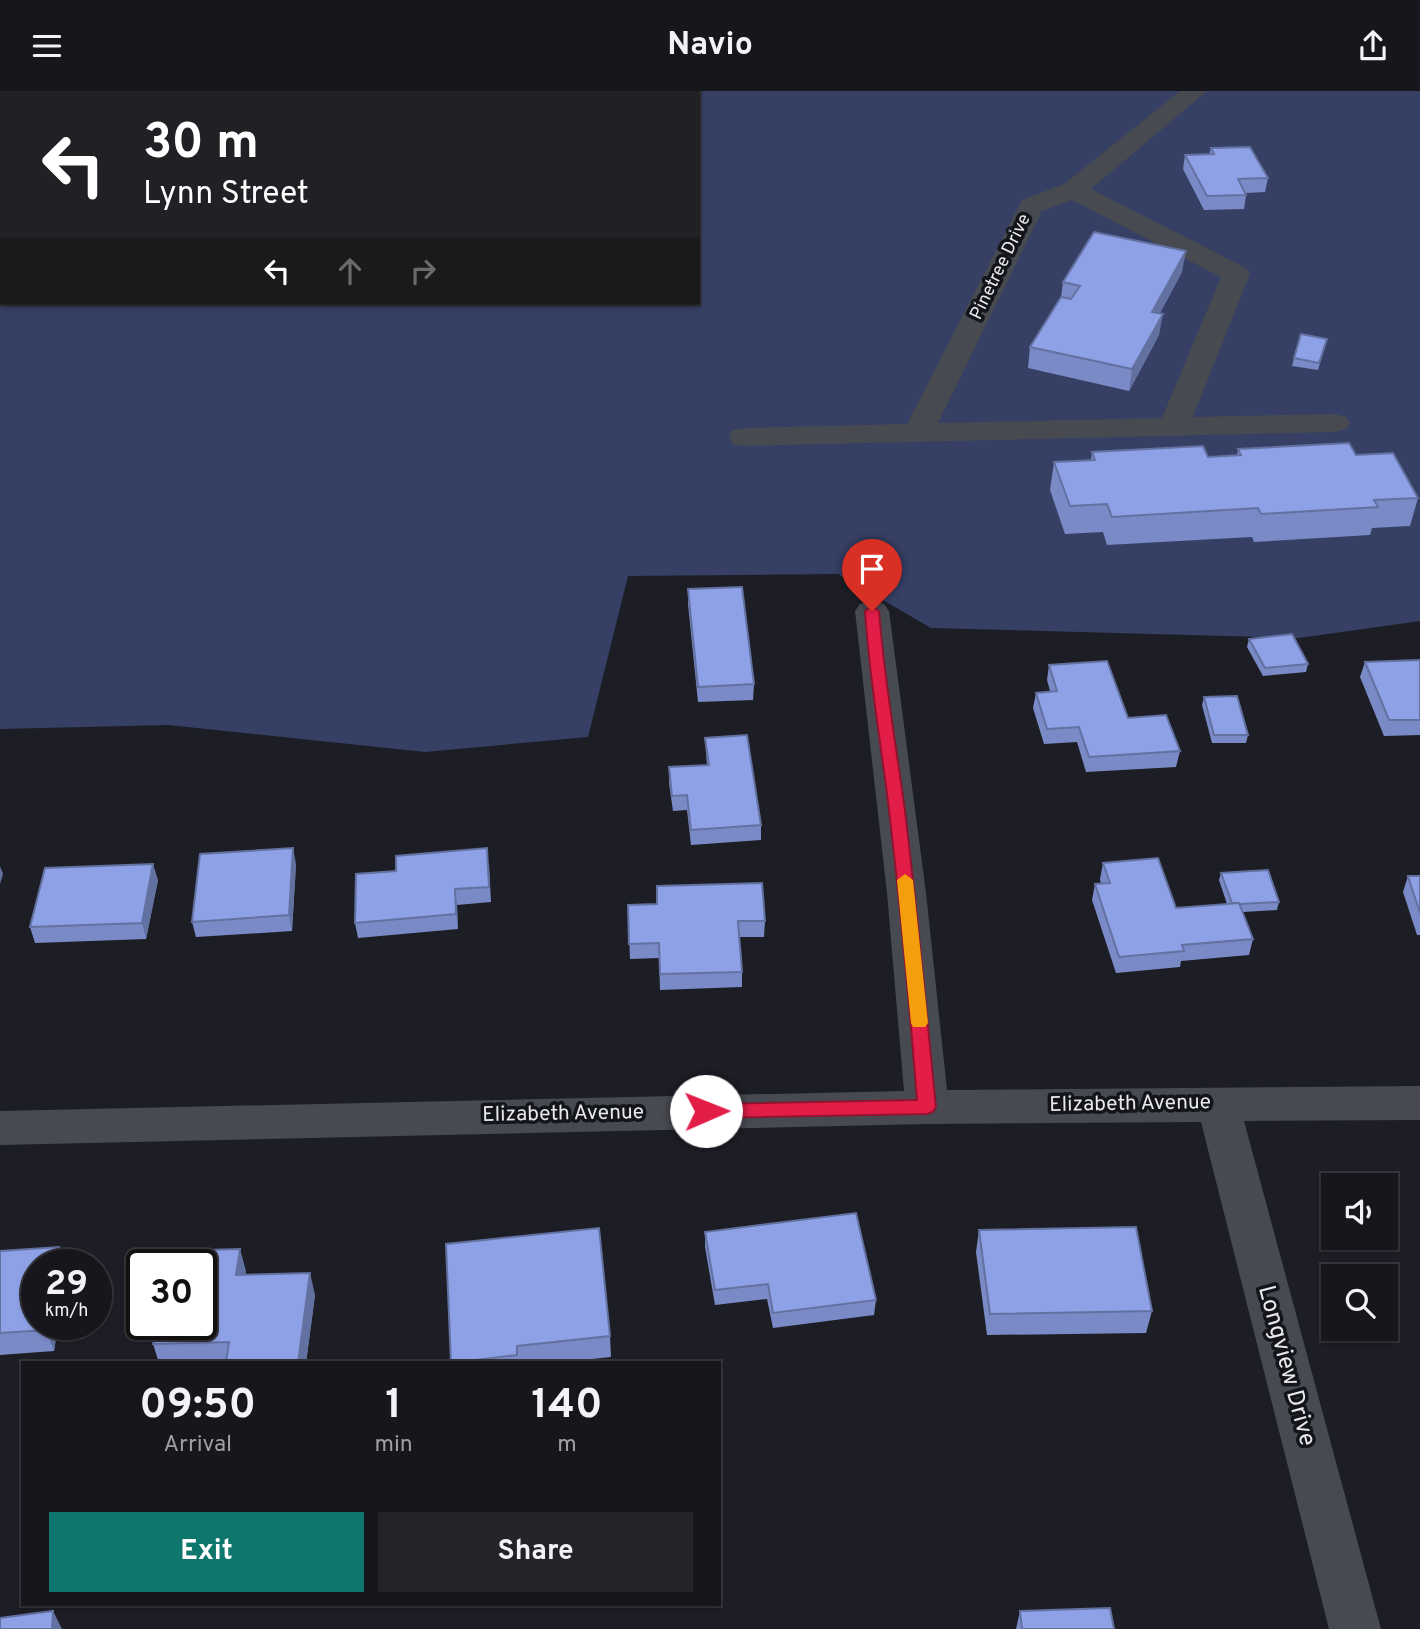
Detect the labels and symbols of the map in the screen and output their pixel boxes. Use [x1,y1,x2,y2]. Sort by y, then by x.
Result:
street label: Pinetree Drive [965,210,1037,324]
pin [842,539,902,611]
position arrow [669,1074,743,1148]
street label: Elizabeth Avenue [1049,1089,1211,1119]
street label: Elizabeth Avenue [482,1099,644,1129]
speed limit sign: 30 [126,1249,217,1340]
street label: Longview Drive [1250,1282,1322,1450]

